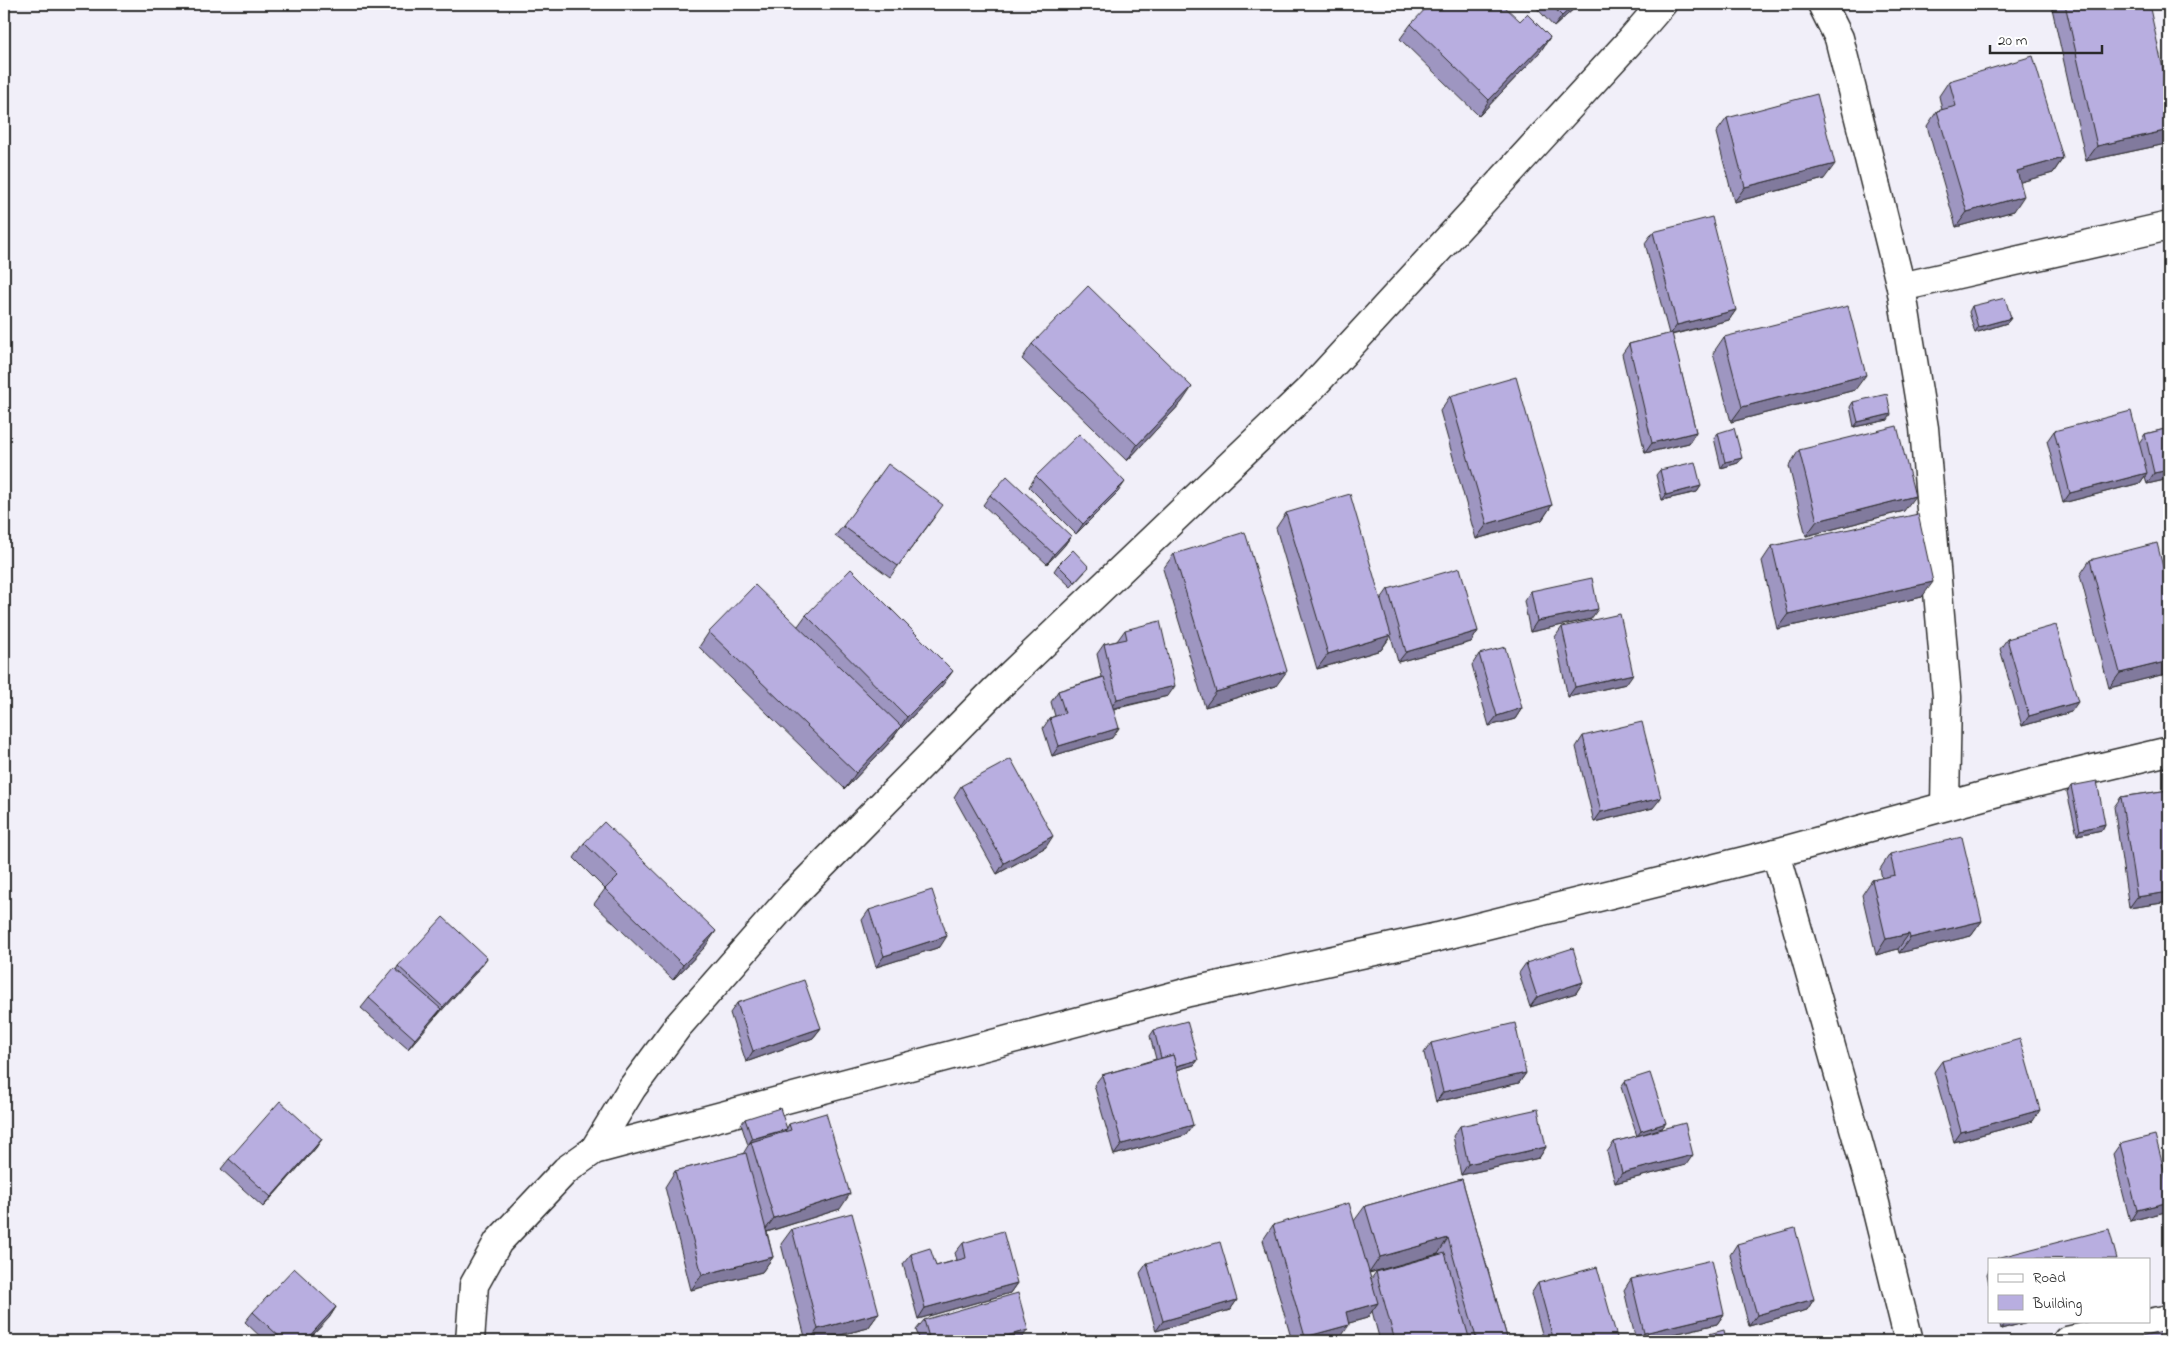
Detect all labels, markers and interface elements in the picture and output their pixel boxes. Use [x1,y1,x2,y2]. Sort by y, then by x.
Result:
scale bar [1990,22,2103,54]
text: 20 m [1998,30,2028,52]
legend [1988,1258,2150,1322]
text: Road [2033,1267,2066,1289]
text: Building [2032,1293,2082,1316]

